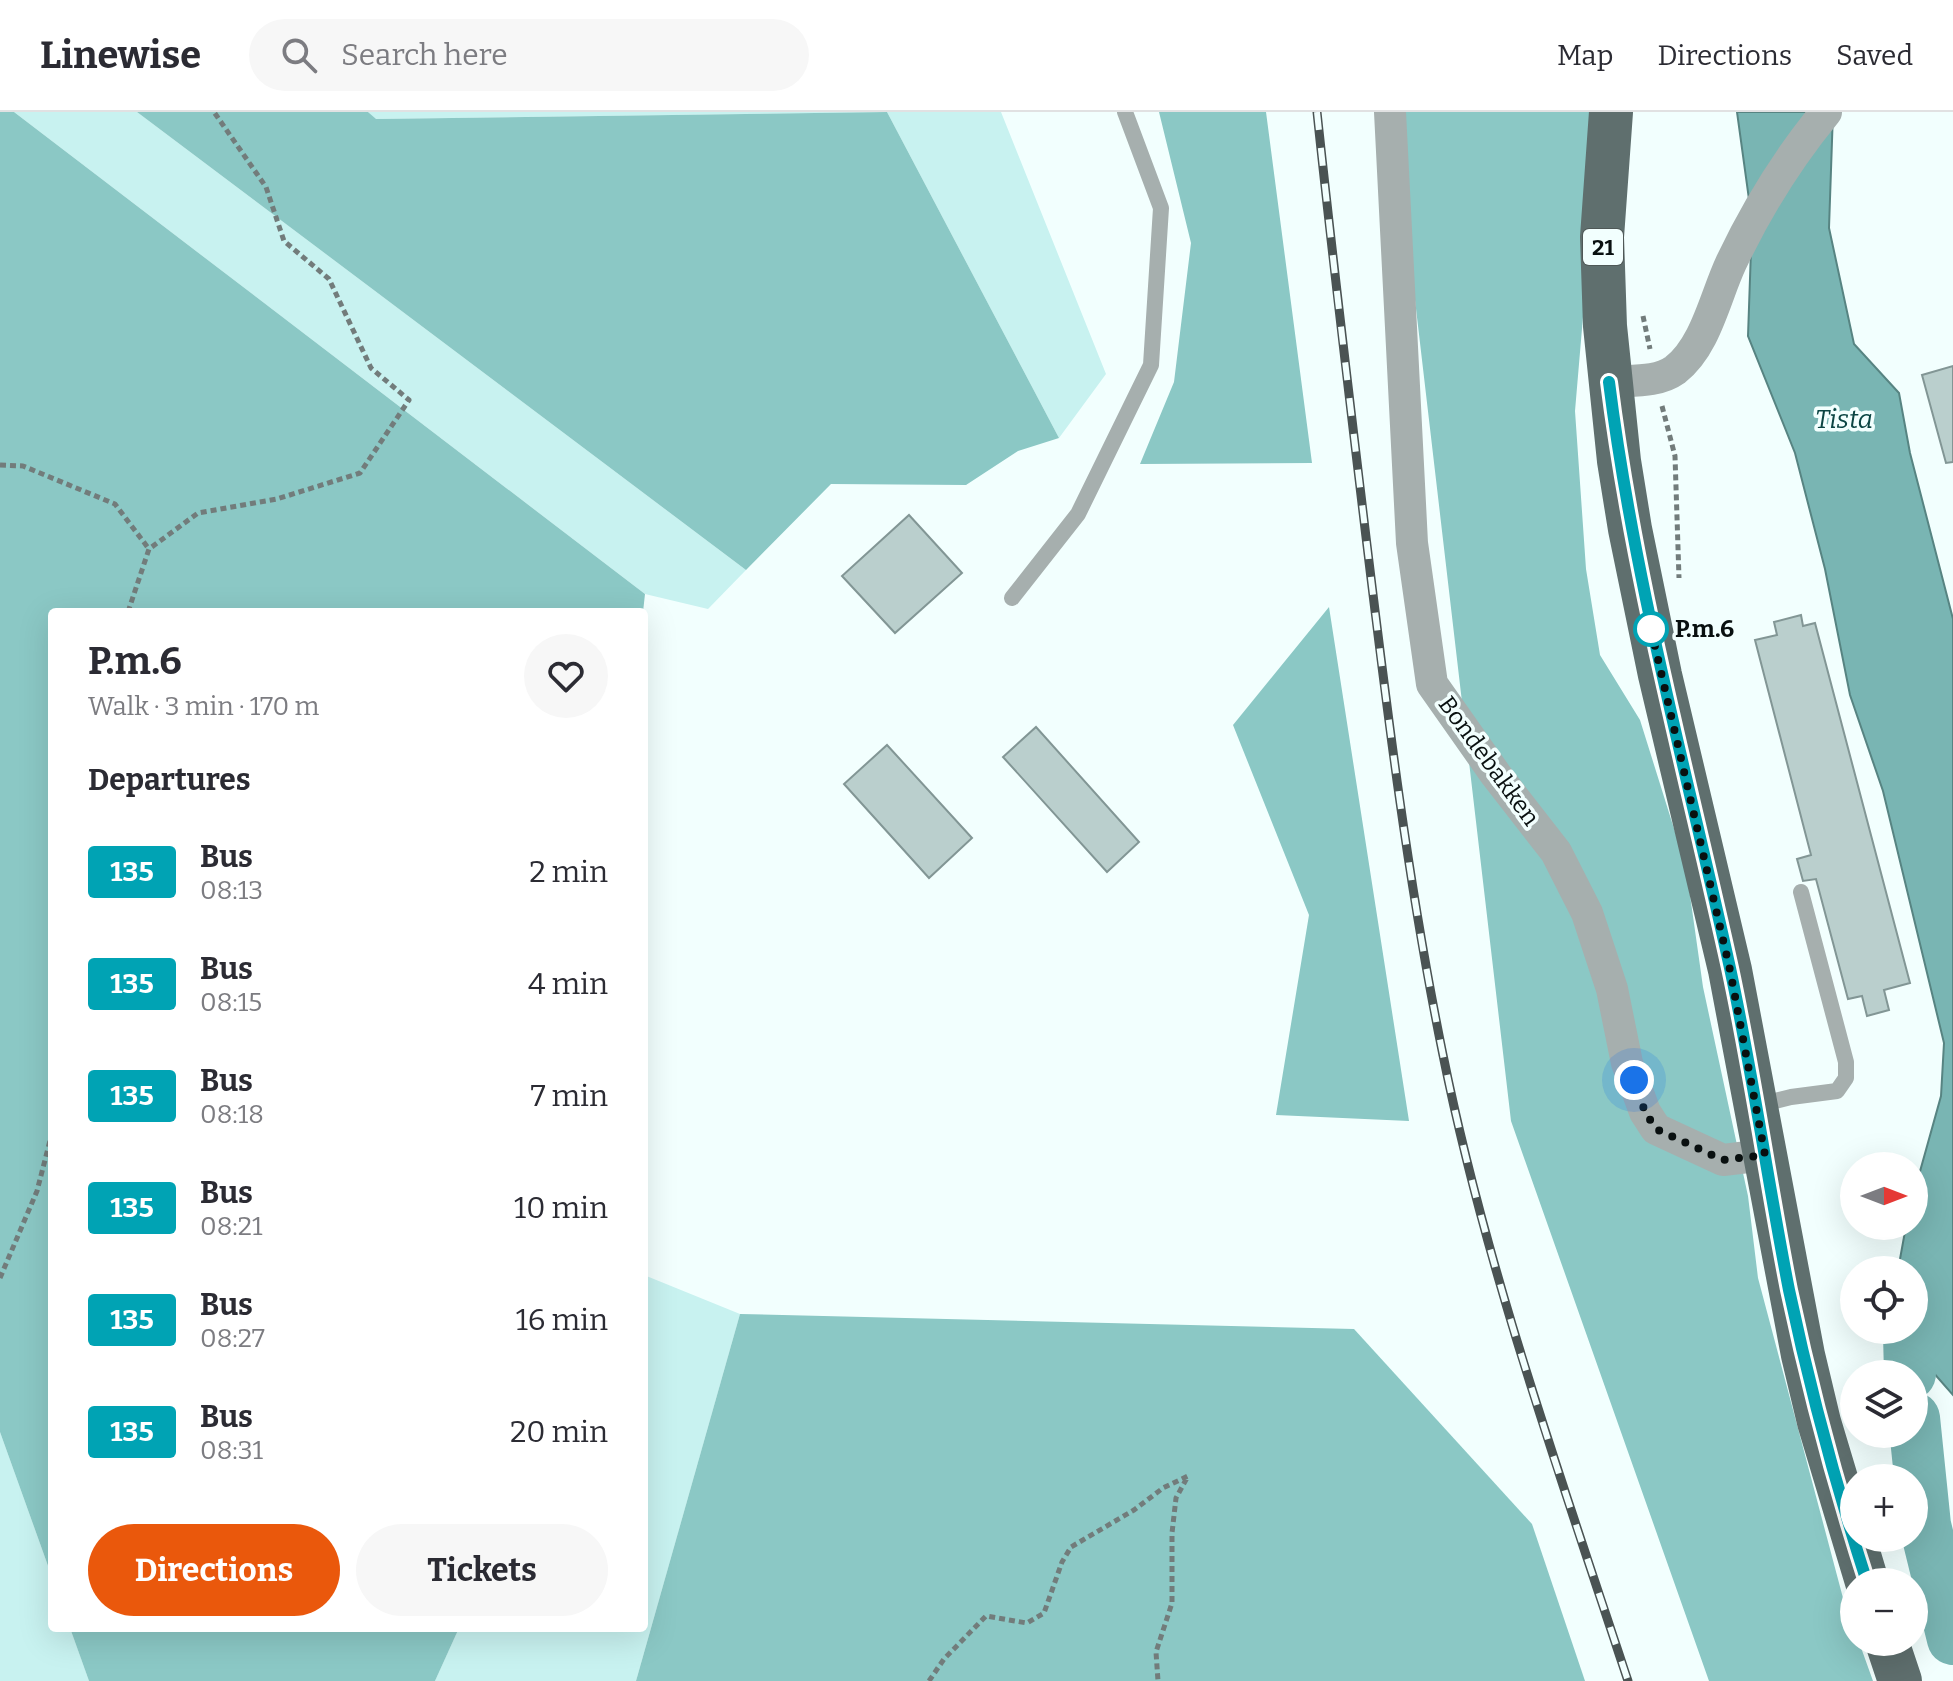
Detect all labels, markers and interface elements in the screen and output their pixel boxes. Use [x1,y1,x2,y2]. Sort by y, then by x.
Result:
search box [249,19,809,91]
text: Linewise [40,32,201,78]
icon: search [277,33,321,77]
text: Search here [341,37,508,73]
text: Map [1557,39,1613,72]
text: Directions [1657,39,1792,72]
text: Saved [1836,39,1913,72]
road number: 21 [1583,229,1623,265]
water label: Tista [1815,404,1873,435]
marker: P.m.6 [1634,612,1668,646]
place label: P.m.6 [1675,615,1734,643]
button: heart [524,634,608,718]
text: P.m.6 [88,638,182,684]
text: Walk · 3 min · 170 m [88,691,319,722]
street label: Bondebakken [1433,691,1545,831]
text: Departures [88,762,251,798]
text: Bus [200,839,253,875]
text: 2 min [529,854,608,890]
text: 135 [110,855,154,888]
text: 08:13 [200,875,263,906]
text: Bus [200,951,253,987]
text: 4 min [528,966,608,1002]
text: 135 [110,967,154,1000]
text: 08:15 [200,987,262,1018]
your location [1614,1060,1654,1100]
text: Bus [200,1063,253,1099]
text: 7 min [530,1078,608,1114]
text: 135 [110,1079,154,1112]
text: 08:18 [200,1099,264,1130]
north arrow [1840,1152,1928,1240]
map controls [1840,1152,1928,1656]
text: Bus [200,1175,253,1211]
text: 10 min [514,1190,608,1226]
text: 135 [110,1191,154,1224]
text: 08:21 [200,1211,262,1242]
button: locate [1840,1256,1928,1344]
text: Bus [200,1287,253,1323]
text: 16 min [516,1302,608,1338]
text: 135 [110,1303,154,1336]
text: 08:27 [200,1323,265,1354]
button: layers [1840,1360,1928,1448]
text: Bus [200,1399,253,1435]
text: 20 min [510,1414,608,1450]
text: 135 [110,1415,154,1448]
text: 08:31 [200,1435,263,1466]
button: + [1840,1464,1928,1552]
button: Directions [88,1524,340,1616]
button: Tickets [356,1524,608,1616]
button: − [1840,1568,1928,1656]

